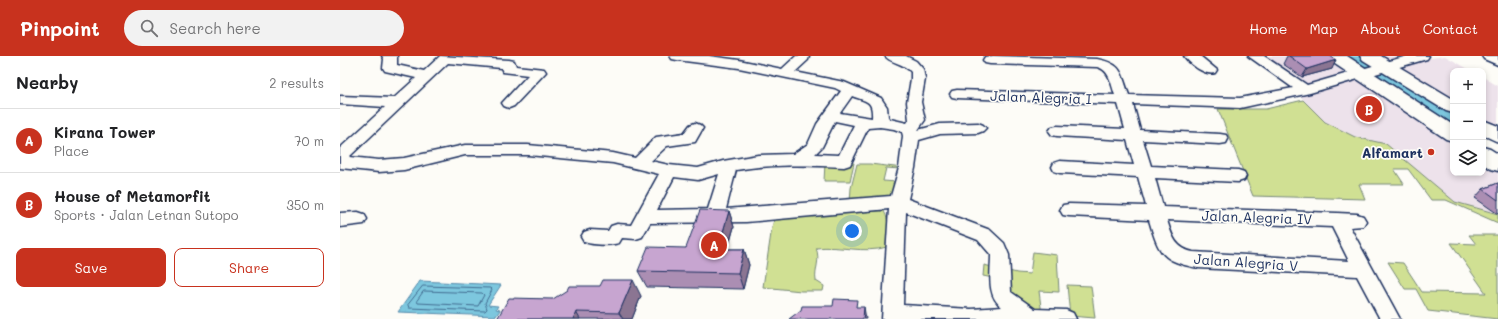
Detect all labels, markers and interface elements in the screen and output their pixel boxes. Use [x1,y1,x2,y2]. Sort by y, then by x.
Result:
search box [124,10,404,46]
text: Pinpoint [20,16,100,41]
icon: search [138,17,160,39]
text: Search here [170,18,261,38]
text: Home [1249,19,1287,38]
text: Map [1309,19,1338,38]
text: About [1360,19,1401,38]
text: Contact [1423,19,1478,38]
map controls [1450,68,1486,176]
button: + [1450,68,1486,104]
text: Nearby [16,71,78,93]
text: 2 results [269,74,324,91]
street label: Jalan Alegria I [990,86,1092,108]
pin: B [1356,94,1382,124]
button: − [1450,104,1486,140]
text: Kirana Tower [54,122,155,142]
text: A [24,132,34,149]
text: 70 m [294,132,324,149]
button: layers [1450,140,1486,176]
text: Place [54,142,89,159]
place label: Alfamart [1362,143,1423,162]
marker: Alfamart [1426,147,1436,157]
text: House of Metamorfit [54,186,211,206]
text: B [25,196,33,213]
text: 350 m [286,196,324,213]
text: Sports · Jalan Letnan Sutopo [54,206,238,223]
street label: Jalan Alegria IV [1201,206,1313,228]
your location [842,221,862,241]
pin: A [701,230,727,260]
button: Save [16,248,166,287]
button: Share [174,248,324,287]
street label: Jalan Alegria V [1193,249,1299,275]

